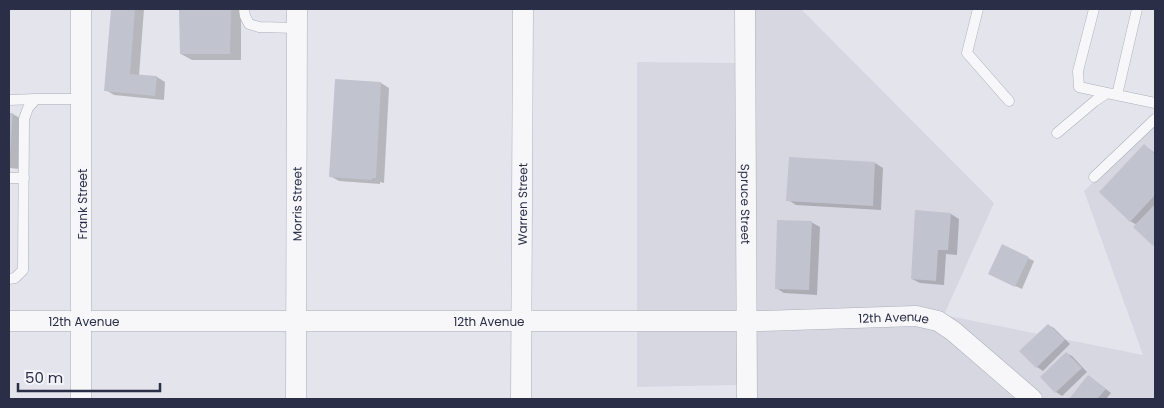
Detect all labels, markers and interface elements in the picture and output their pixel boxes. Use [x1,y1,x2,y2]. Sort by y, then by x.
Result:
street label: Warren Street [513,163,531,245]
street label: Spruce Street [737,164,755,244]
street label: Morris Street [288,167,305,241]
street label: Frank Street [74,169,91,239]
street label: 12th Avenue [858,307,931,327]
street label: 12th Avenue [48,313,120,330]
street label: 12th Avenue [453,313,525,330]
scale bar [18,360,160,392]
text: 50 m [25,367,63,388]

